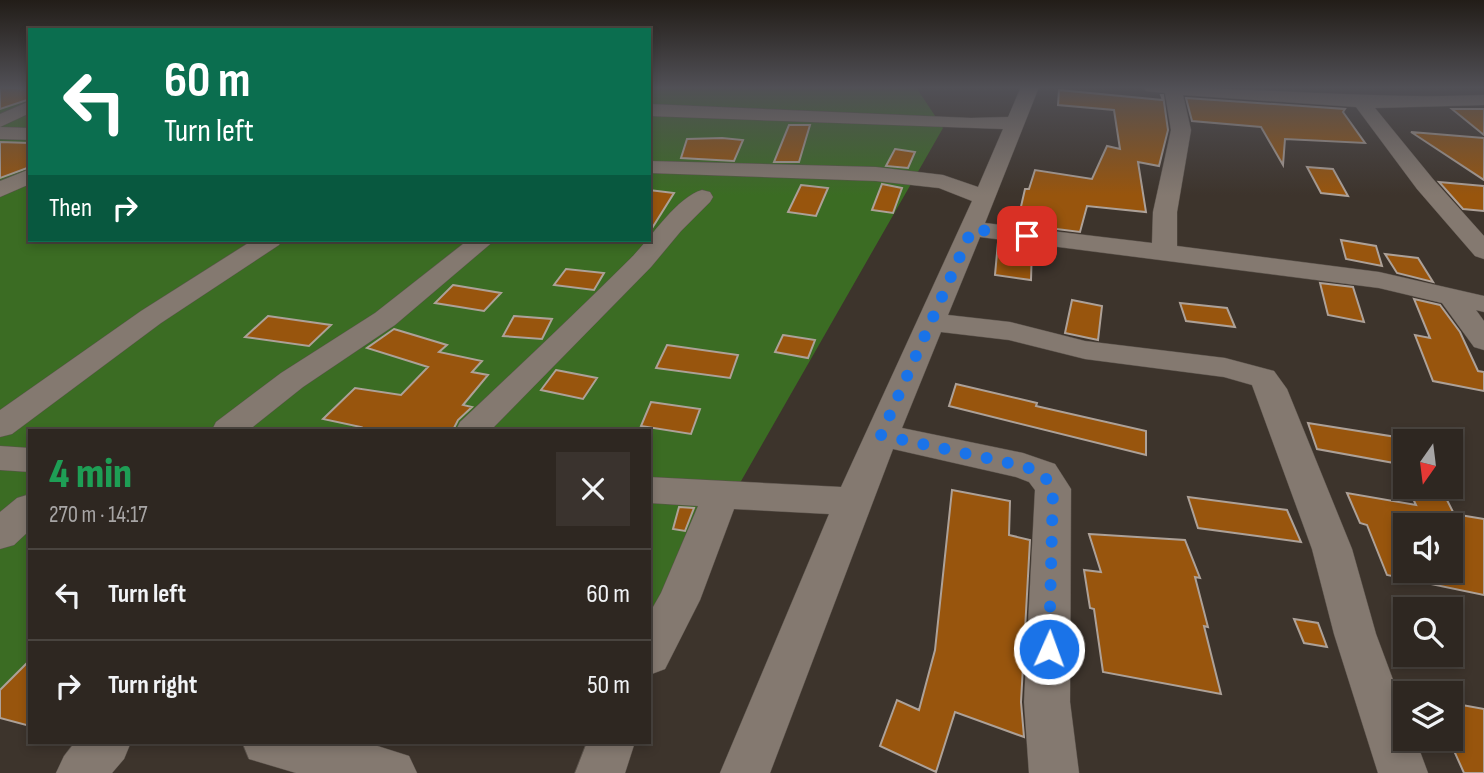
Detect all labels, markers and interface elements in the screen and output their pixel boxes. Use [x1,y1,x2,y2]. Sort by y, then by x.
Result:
text: 60 m [164,52,251,111]
icon: left [49,56,140,147]
text: Turn left [164,112,254,151]
icon: right [106,189,144,227]
text: Then [49,193,92,224]
pin [997,206,1057,266]
icon: arrive [1008,217,1046,255]
north arrow [1393,429,1463,499]
map controls [1393,429,1463,751]
text: 4 min [49,449,132,500]
button: close [556,452,630,526]
text: 270 m · 14:17 [49,501,147,529]
button: sound [1393,513,1463,583]
icon: left [49,576,87,614]
text: Turn left [108,579,186,610]
text: 60 m [586,579,630,610]
button: search [1393,597,1463,667]
position arrow [1012,612,1086,686]
icon: right [49,667,87,705]
text: Turn right [108,670,197,701]
text: 50 m [587,670,630,701]
button: layers [1393,681,1463,751]

